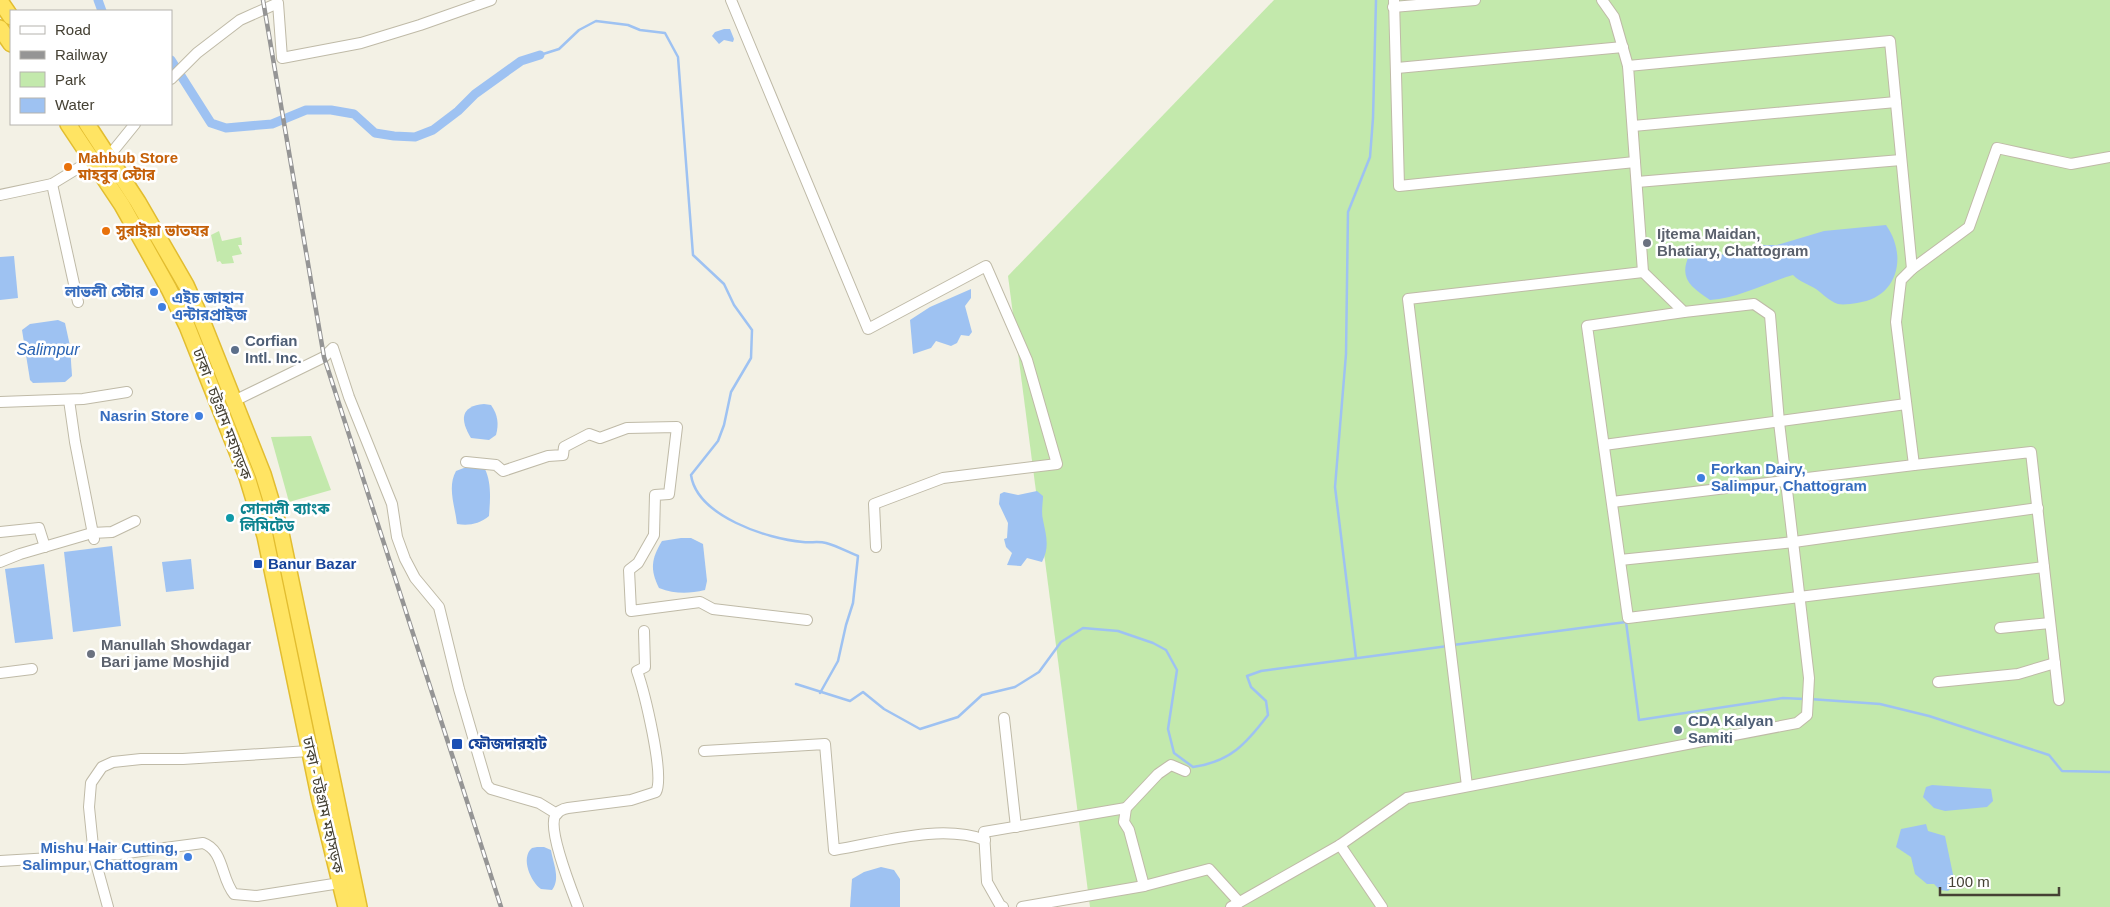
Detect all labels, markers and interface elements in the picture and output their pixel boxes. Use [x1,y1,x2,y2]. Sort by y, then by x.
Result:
legend [10,10,172,125]
text: Road [55,21,91,38]
text: Railway [55,46,108,63]
text: Park [55,71,86,88]
text: Water [55,96,94,113]
place label: Mahbub Store মাহবুব স্টোর [77,149,178,185]
marker: Mahbub Store মাহবুব স্টোর [62,161,74,173]
place label: সুরাইয়া ভাতঘর [115,222,210,241]
marker: সুরাইয়া ভাতঘর [100,225,112,237]
place label: Ijtema Maidan, Bhatiary, Chattogram [1657,225,1808,259]
marker: Ijtema Maidan, Bhatiary, Chattogram [1641,237,1653,249]
place label: লাভলী স্টোর [64,283,145,300]
marker: লাভলী স্টোর [148,286,160,298]
place label: এইচ জাহান এন্টারপ্রাইজ [172,289,248,323]
marker: এইচ জাহান এন্টারপ্রাইজ [156,301,168,313]
place label: Corfian Intl. Inc. [245,332,302,366]
water label: Salimpur [16,341,80,358]
marker: Corfian Intl. Inc. [229,344,241,356]
street label: ঢাকা - চট্টগ্রাম মহাসড়ক [189,345,256,483]
place label: Nasrin Store [100,407,189,424]
marker: Nasrin Store [193,410,205,422]
place label: Forkan Dairy, Salimpur, Chattogram [1711,460,1867,494]
marker: Forkan Dairy, Salimpur, Chattogram [1695,472,1707,484]
place label: সোনালী ব্যাংক লিমিটেড [239,500,330,534]
marker: সোনালী ব্যাংক লিমিটেড [224,512,236,524]
place label: Banur Bazar [268,555,357,572]
marker: Banur Bazar [252,558,264,570]
place label: Manullah Showdagar Bari jame Moshjid [101,636,251,670]
marker: Manullah Showdagar Bari jame Moshjid [85,648,97,660]
place label: CDA Kalyan Samiti [1688,712,1773,746]
marker: CDA Kalyan Samiti [1672,724,1684,736]
street label: ঢাকা - চট্টগ্রাম মহাসড়ক [299,734,348,875]
place label: ফৌজদারহাট [468,735,547,752]
marker: ফৌজদারহাট [450,737,464,751]
place label: Mishu Hair Cutting, Salimpur, Chattogram [22,839,178,873]
marker: Mishu Hair Cutting, Salimpur, Chattogram [182,851,194,863]
scale bar [1940,864,2059,896]
text: 100 m [1948,873,1990,890]

